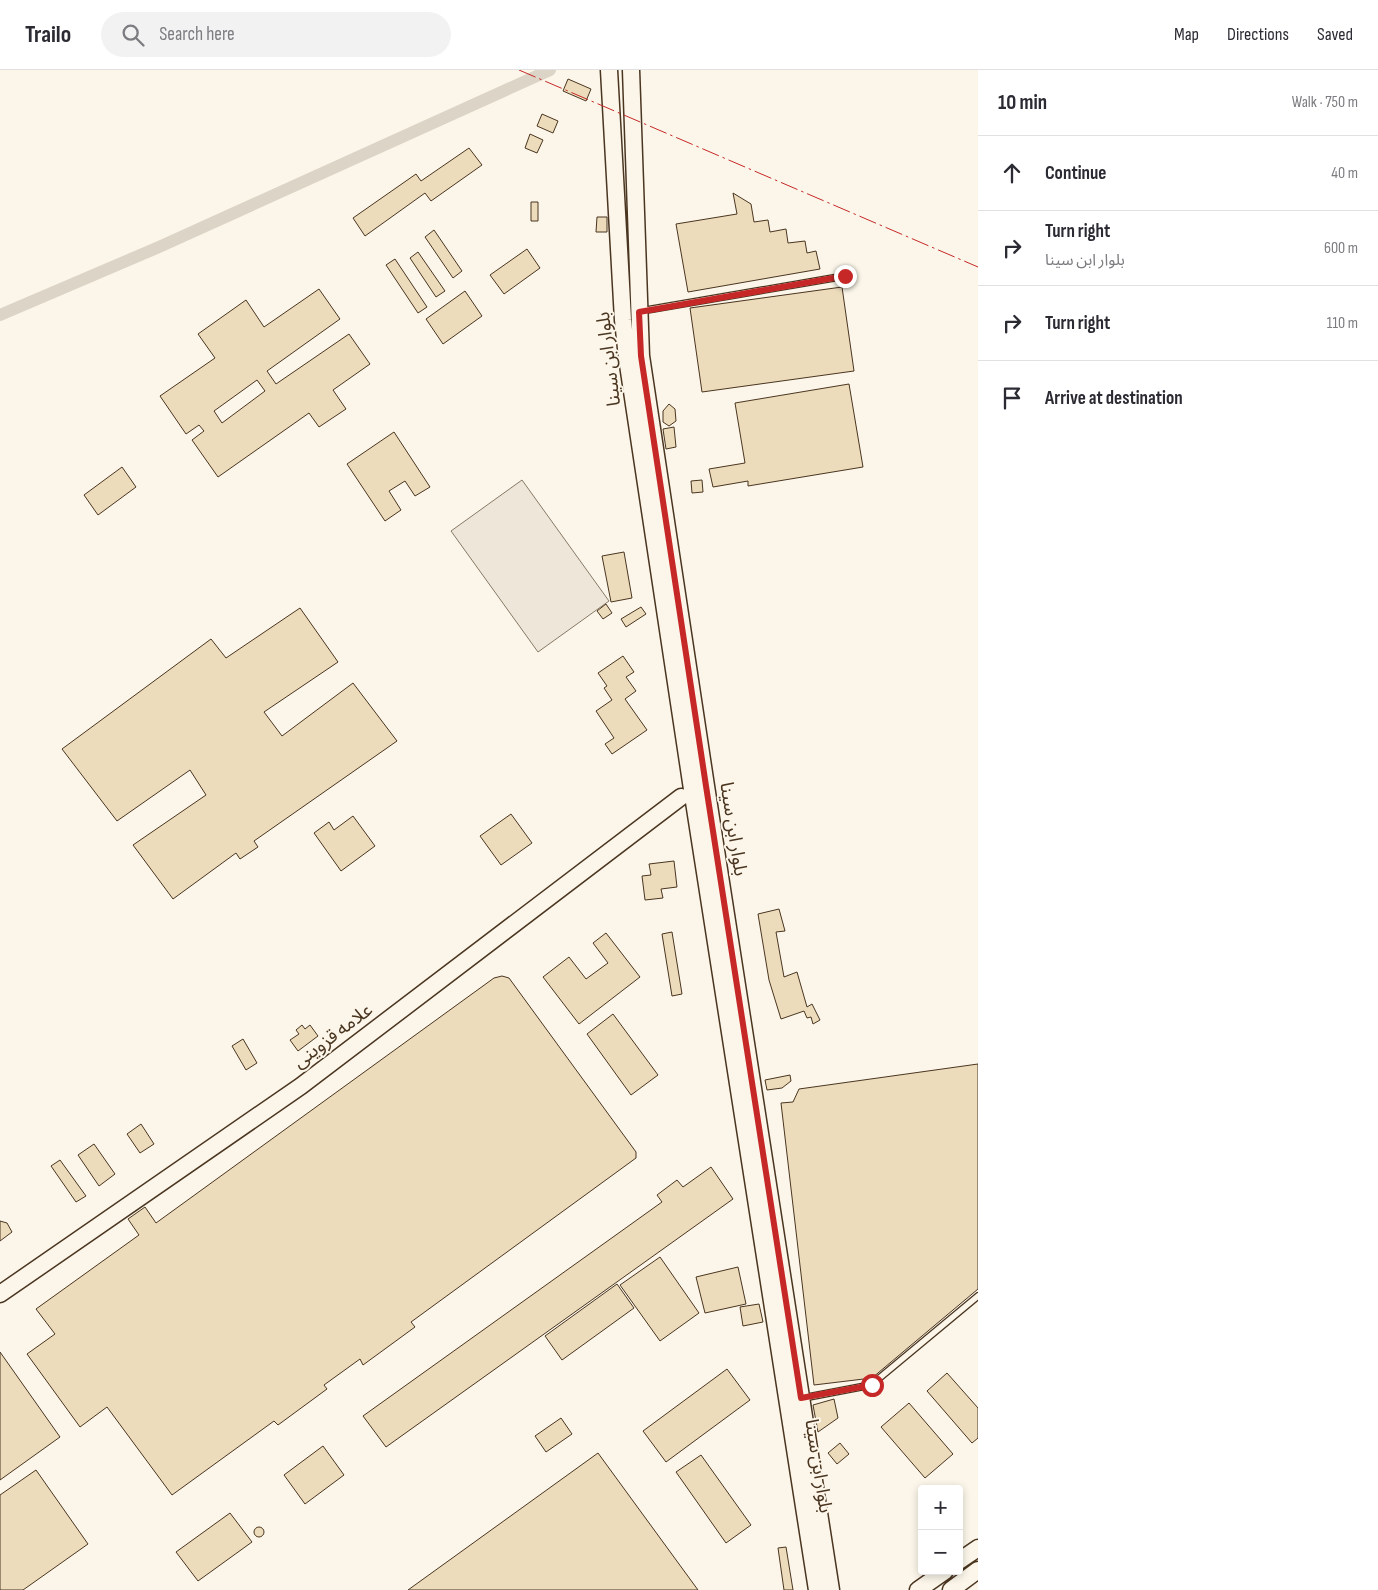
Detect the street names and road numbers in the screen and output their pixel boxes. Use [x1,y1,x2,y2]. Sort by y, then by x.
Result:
street label: بلوار ابن سینا [592,311,626,407]
street label: بلوار ابن سینا [714,780,752,878]
street label: علامه قزوینی [289,999,377,1073]
street label: بلوار ابن سینا [799,1417,837,1515]

